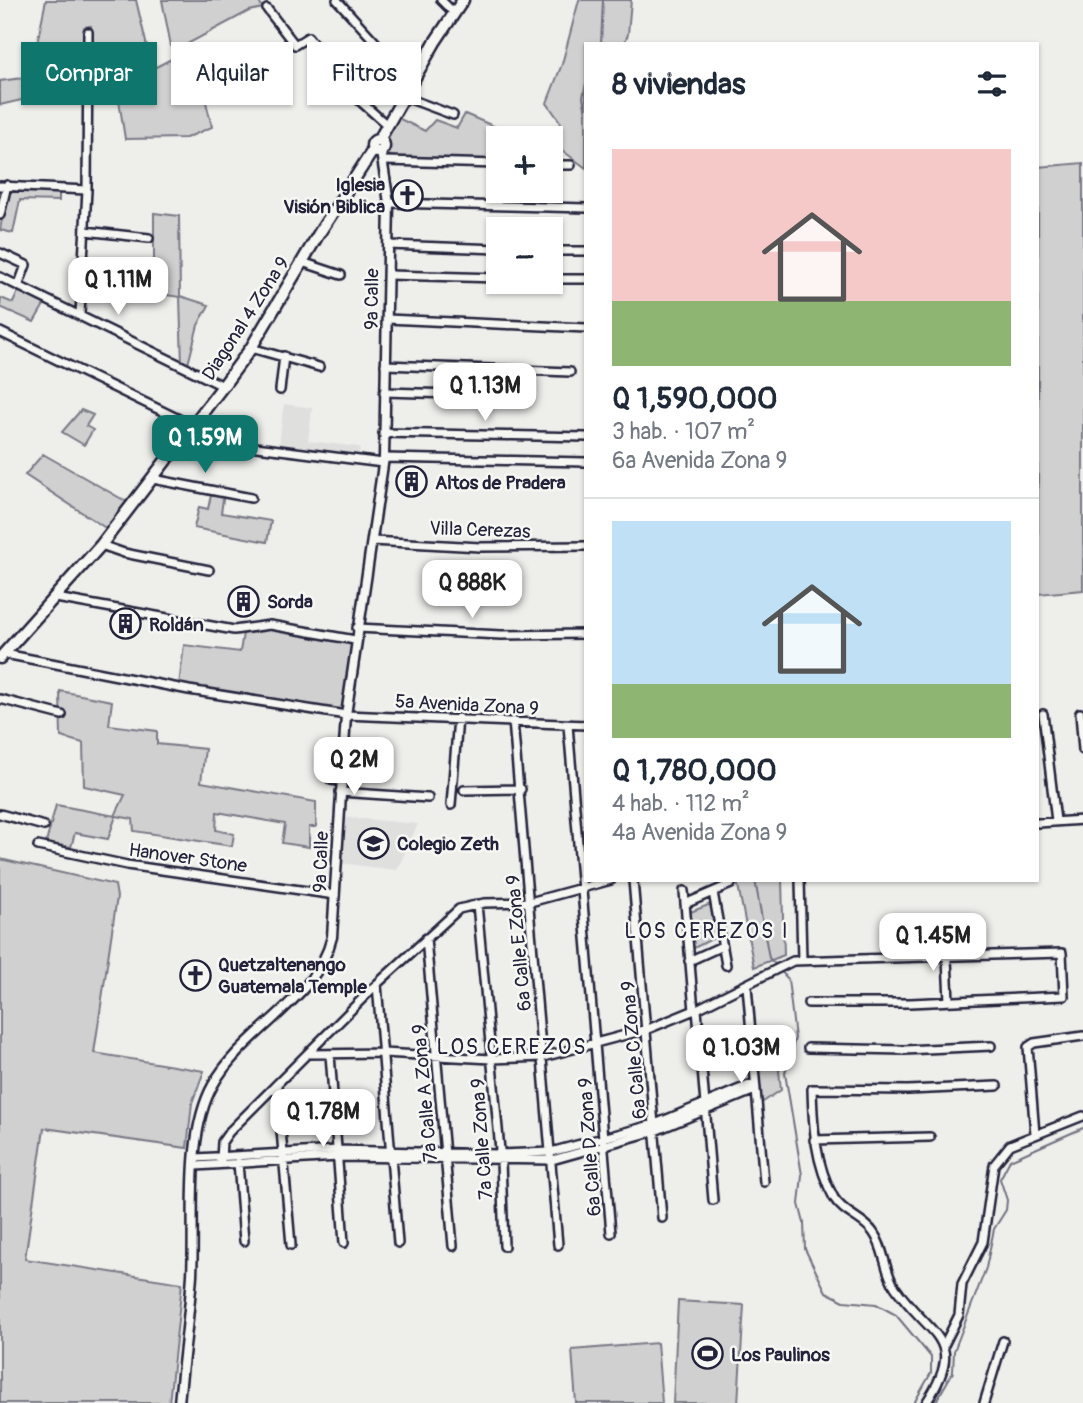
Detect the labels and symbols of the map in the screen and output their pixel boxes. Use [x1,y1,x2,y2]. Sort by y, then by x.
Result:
place label: Iglesia Visión Biblica [283,173,385,219]
church icon: Iglesia Visión Biblica [391,178,425,212]
street label: Diagonal 4 Zona 9 [197,252,295,385]
pin: Q 1.11M [53,258,183,317]
street label: 9a Calle [359,267,385,330]
pin: Q 1.13M [420,364,550,423]
pin: Q 1.59M [140,416,270,475]
building icon: Altos de Pradera [395,465,429,499]
place label: Altos de Pradera [435,471,566,495]
street label: Villa Cerezas [429,516,531,544]
pin: Q 888K [415,560,529,620]
building icon: Sorda [227,584,261,618]
place label: Sorda [267,590,313,614]
building icon: Roldán [109,607,143,641]
place label: Roldán [149,613,204,637]
street label: 5a Avenida Zona 9 [394,689,540,721]
pin: Q 2M [313,738,395,797]
school or university icon: Colegio Zeth [357,826,391,860]
street label: 9a Calle [308,830,334,893]
place label: Colegio Zeth [397,832,499,856]
street label: Hanover Stone [127,838,249,878]
street label: 6a Calle E Zona 9 [501,874,537,1012]
pin: Q 1.45M [868,914,998,973]
district label: LOS CEREZOS I [624,918,790,945]
place label: Quetzaltenango Guatemala Temple [218,953,367,999]
church icon: Quetzaltenango Guatemala Temple [178,958,212,992]
street label: 6a Calle C Zona 9 [616,980,652,1120]
street label: 7a Calle A Zona 9 [407,1023,443,1163]
pin: Q 1.03M [676,1026,806,1085]
district label: LOS CEREZOS [437,1034,587,1061]
street label: 7a Calle Zona 9 [466,1077,498,1201]
street label: 6a Calle D Zona 9 [573,1077,607,1217]
pin: Q 1.78M [258,1090,388,1149]
sports icon: Los Paulinos [691,1337,725,1371]
place label: Los Paulinos [731,1343,830,1367]

